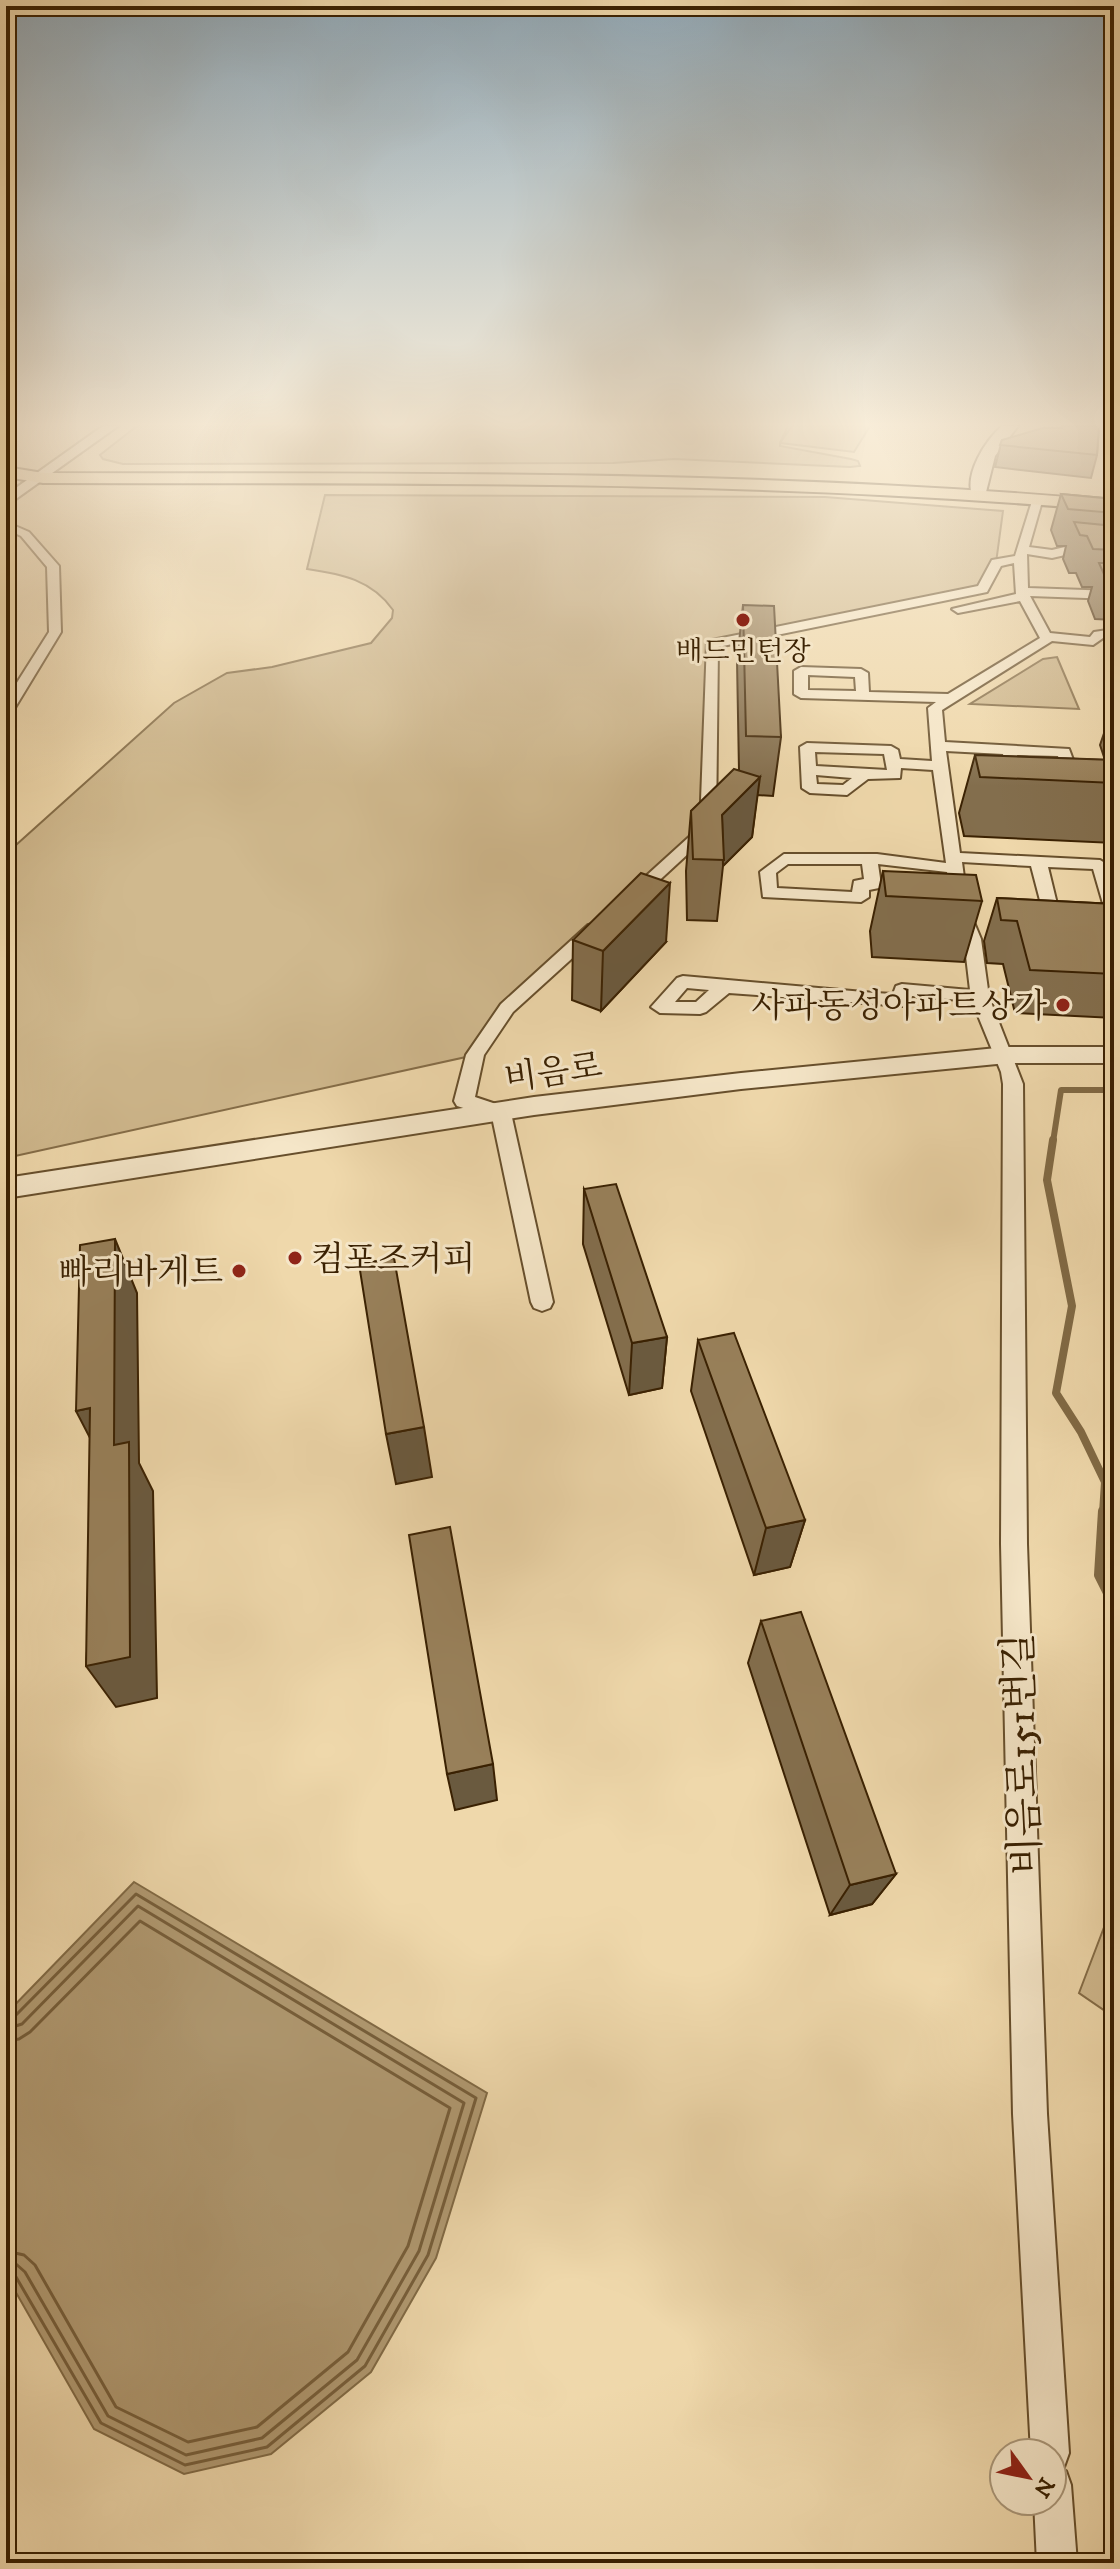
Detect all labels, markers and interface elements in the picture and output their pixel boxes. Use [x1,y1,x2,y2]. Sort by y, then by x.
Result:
marker: 배드민턴장 [734,611,752,629]
place label: 배드민턴장 [675,634,811,669]
place label: 사파동성아파트상가 [751,986,1047,1028]
marker: 사파동성아파트상가 [1054,996,1072,1014]
street label: 비음로 [502,1045,605,1101]
place label: 컴포즈커피 [311,1239,475,1281]
marker: 컴포즈커피 [286,1249,304,1267]
place label: 빠리바게트 [59,1252,223,1294]
marker: 빠리바게트 [230,1262,248,1280]
street label: 비음로151번길 [995,1632,1053,1876]
north arrow [988,2437,1068,2517]
text: N [1027,2472,1060,2502]

